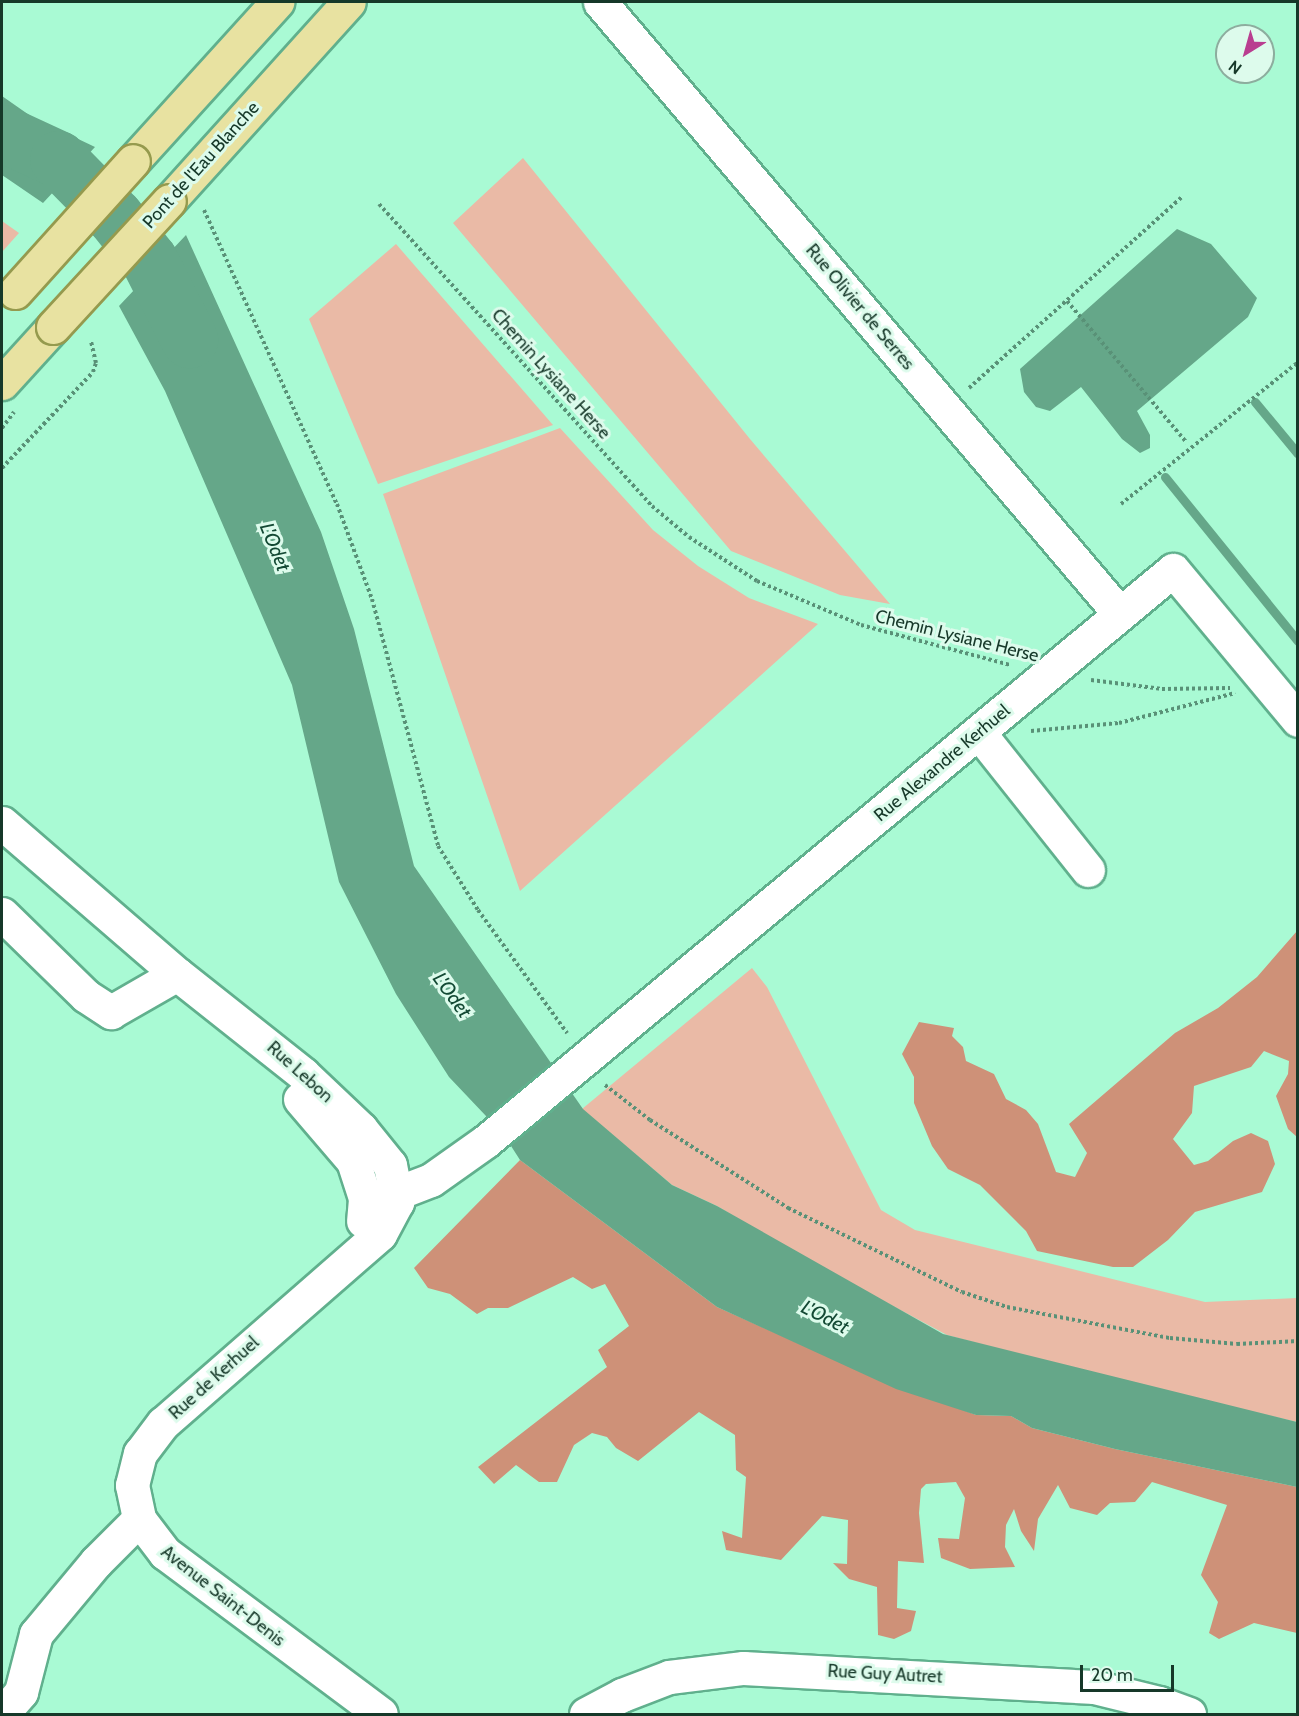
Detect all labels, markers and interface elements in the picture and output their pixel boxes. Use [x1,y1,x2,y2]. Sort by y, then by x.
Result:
north arrow [1215,24,1275,84]
text: N [1225,56,1245,78]
street label: Pont de l'Eau Blanche [138,97,264,233]
street label: Rue Olivier de Serres [801,240,919,374]
street label: Chemin Lysiane Herse [487,304,615,444]
water label: L'Odet [254,519,296,575]
street label: Chemin Lysiane Herse [873,605,1041,667]
street label: Rue Alexandre Kerhuel [870,700,1014,826]
water label: L'Odet [428,968,476,1022]
street label: Rue Lebon [263,1037,337,1107]
water label: L'Odet [797,1295,853,1339]
street label: Rue de Kerhuel [165,1332,263,1424]
street label: Avenue Saint-Denis [157,1541,289,1651]
scale bar [1083,1653,1178,1691]
street label: Rue Guy Autret [827,1660,943,1688]
text: 20 m [1091,1664,1133,1686]

